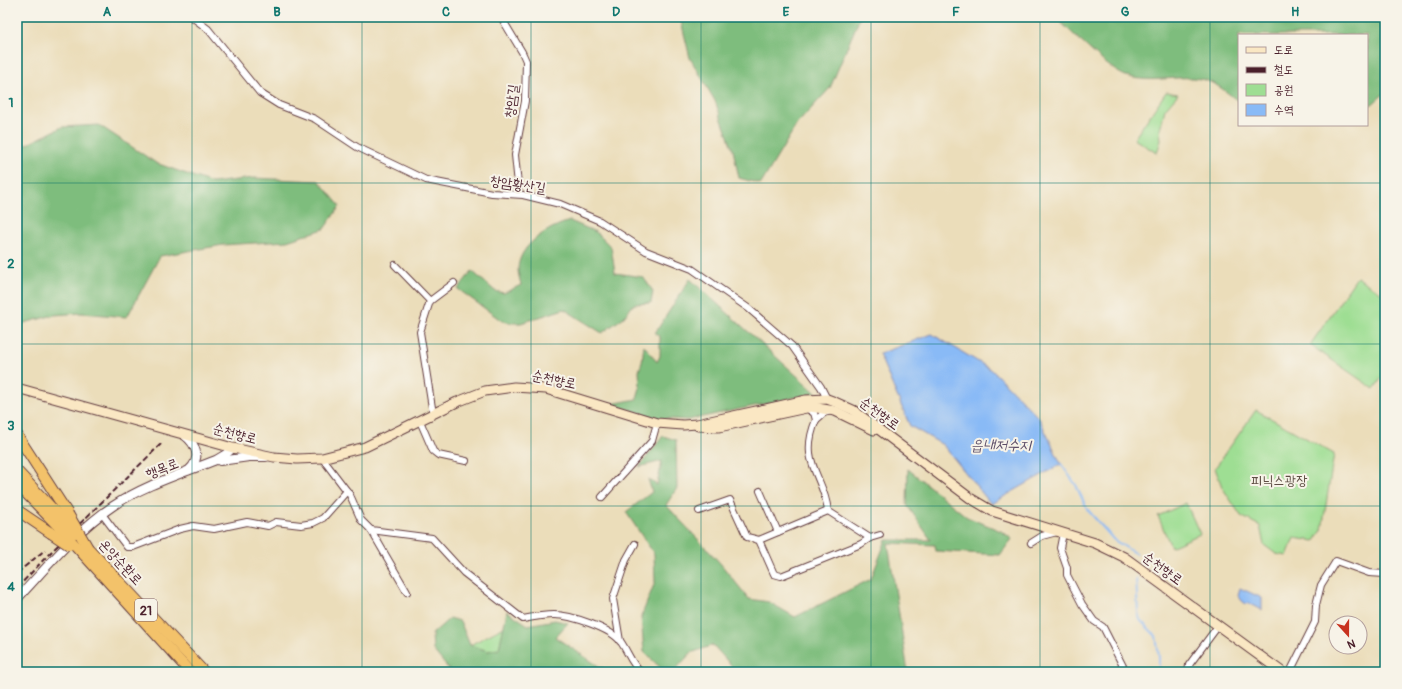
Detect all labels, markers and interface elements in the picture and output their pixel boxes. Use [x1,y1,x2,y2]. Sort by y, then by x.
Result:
text: A [103,4,112,20]
text: B [273,4,281,20]
text: C [442,4,450,20]
text: D [612,4,620,20]
text: E [783,4,790,20]
text: F [952,4,960,20]
text: G [1121,4,1130,20]
text: H [1291,4,1299,20]
legend [1238,34,1368,126]
text: 도로 [1274,43,1293,58]
text: 철도 [1274,63,1293,78]
street label: 창암길 [501,83,522,119]
text: 공원 [1274,83,1293,98]
text: 1 [8,95,14,111]
text: 수역 [1274,103,1294,118]
street label: 창암황산길 [489,172,548,197]
text: 2 [7,256,15,272]
street label: 순천향로 [530,366,578,392]
street label: 순천향로 [856,393,903,434]
text: 3 [7,418,15,434]
street label: 순천향로 [211,419,259,448]
water label: 읍내저수지 [971,436,1033,455]
street label: 행목로 [143,454,181,482]
park label: 피닉스광장 [1251,472,1308,489]
street label: 온양순환로 [95,536,146,589]
street label: 순천향로 [1139,548,1186,589]
text: 4 [7,579,15,595]
road number: 21 [135,599,157,621]
north arrow [1328,615,1368,655]
text: N [1345,636,1357,651]

